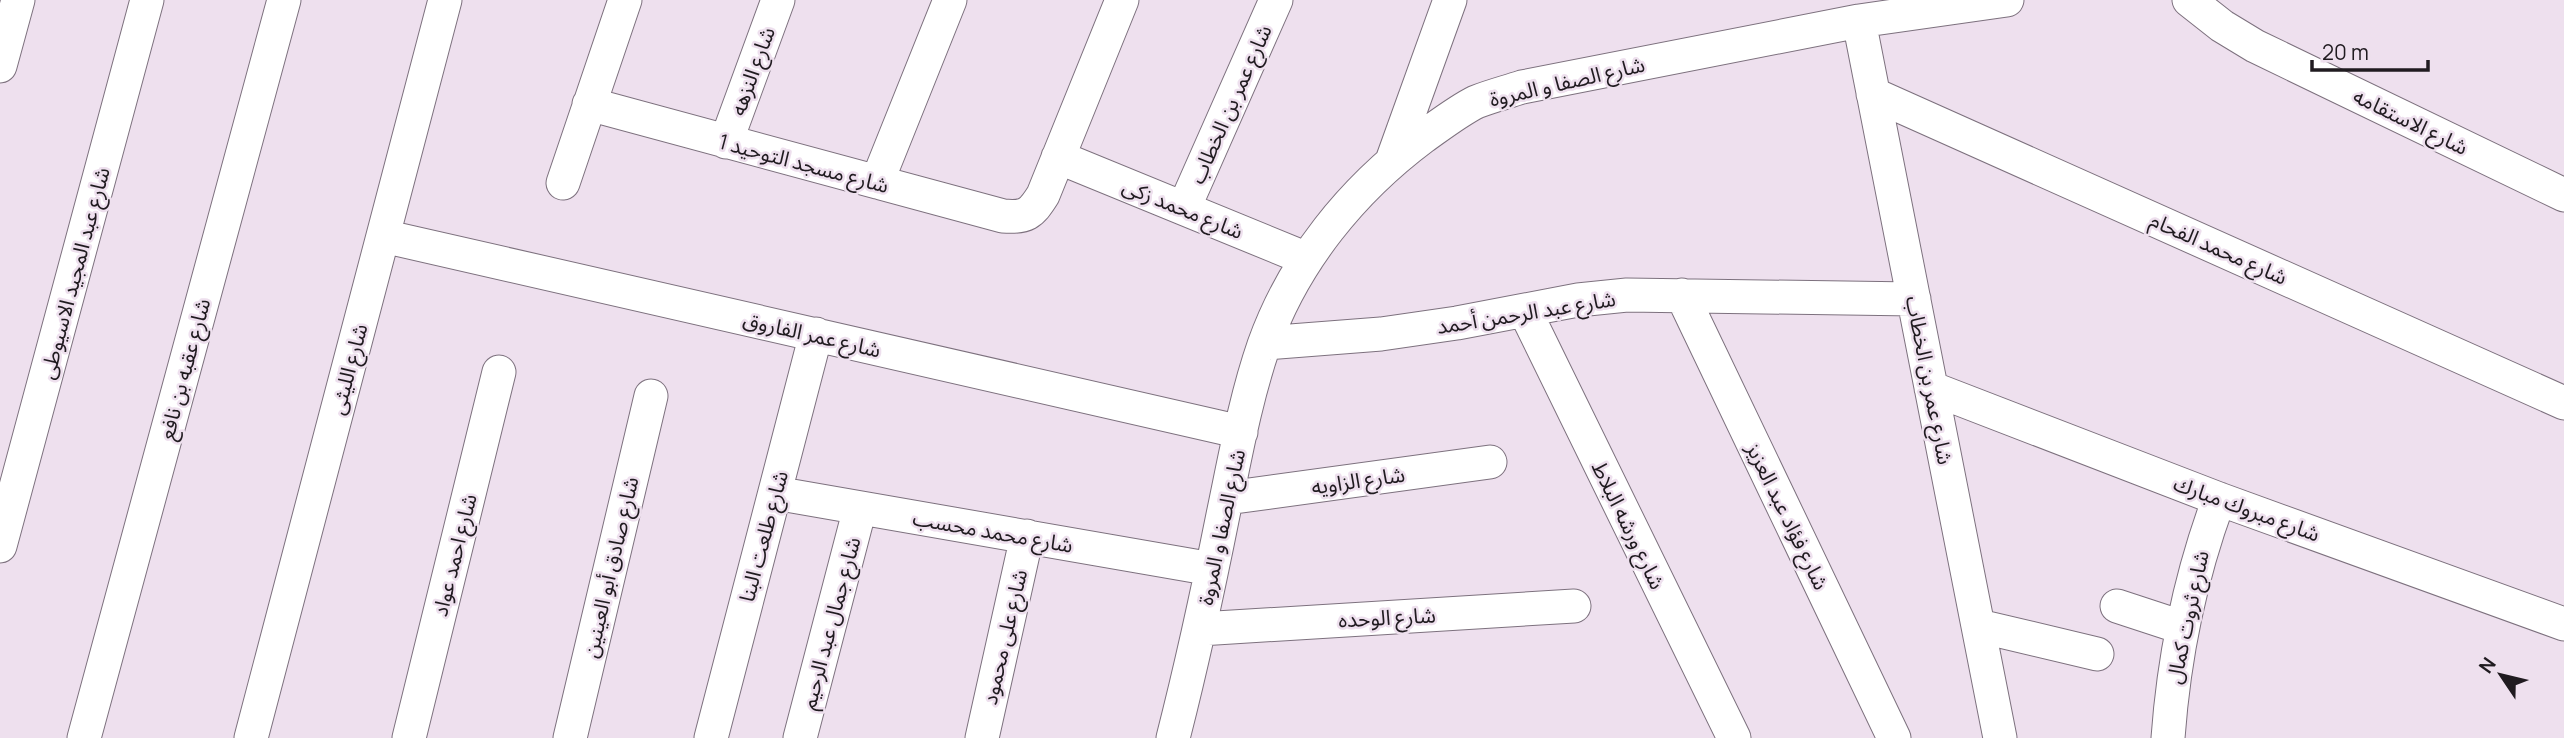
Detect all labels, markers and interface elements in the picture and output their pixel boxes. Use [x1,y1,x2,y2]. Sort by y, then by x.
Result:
street label: شارع عمر بن الخطاب [1182,20,1279,189]
street label: شارع النزهه [723,23,783,120]
scale bar [2312,28,2428,72]
text: 20 m [2322,38,2369,66]
street label: شارع الصفا و المروة [1487,50,1648,114]
street label: شارع الاستقامه [2348,81,2473,163]
street label: شارع مسجد التوحيد 1 [715,127,892,201]
street label: شارع عبد المجيد الاسيوطى [32,164,118,383]
street label: شارع محمد زكى [1118,171,1248,247]
street label: شارع محمد الفحام [2145,205,2292,294]
street label: شارع عبد الرحمن أحمد [1434,284,1618,342]
street label: شارع عمر بن الخطاب [1898,293,1960,467]
street label: شارع عقبه بن نافع [152,295,218,443]
street label: شارع عمر الفاروق [740,305,884,365]
street label: شارع الليثى [322,320,375,418]
street label: شارع فؤاد عبد العزيز [1738,437,1836,595]
street label: شارع الصفا و المروة [1191,447,1253,608]
street label: شارع ورشه البلاط [1584,456,1672,595]
street label: شارع الزاويه [1309,460,1407,502]
street label: شارع طلعت البنا [732,467,796,605]
street label: شارع مبروك مبارك [2169,469,2324,549]
street label: شارع صادق أبو العينين [576,474,646,661]
street label: شارع احمد عواد [425,491,485,620]
street label: شارع محمد محسب [910,503,1075,561]
street label: شارع جمال عبد الرحيم [793,534,868,713]
street label: شارع ثروت كمال [2159,548,2217,687]
street label: شارع على محمود [975,567,1035,708]
street label: شارع الوحده [1338,600,1437,636]
north arrow [2466,640,2536,710]
text: N [2473,652,2502,678]

